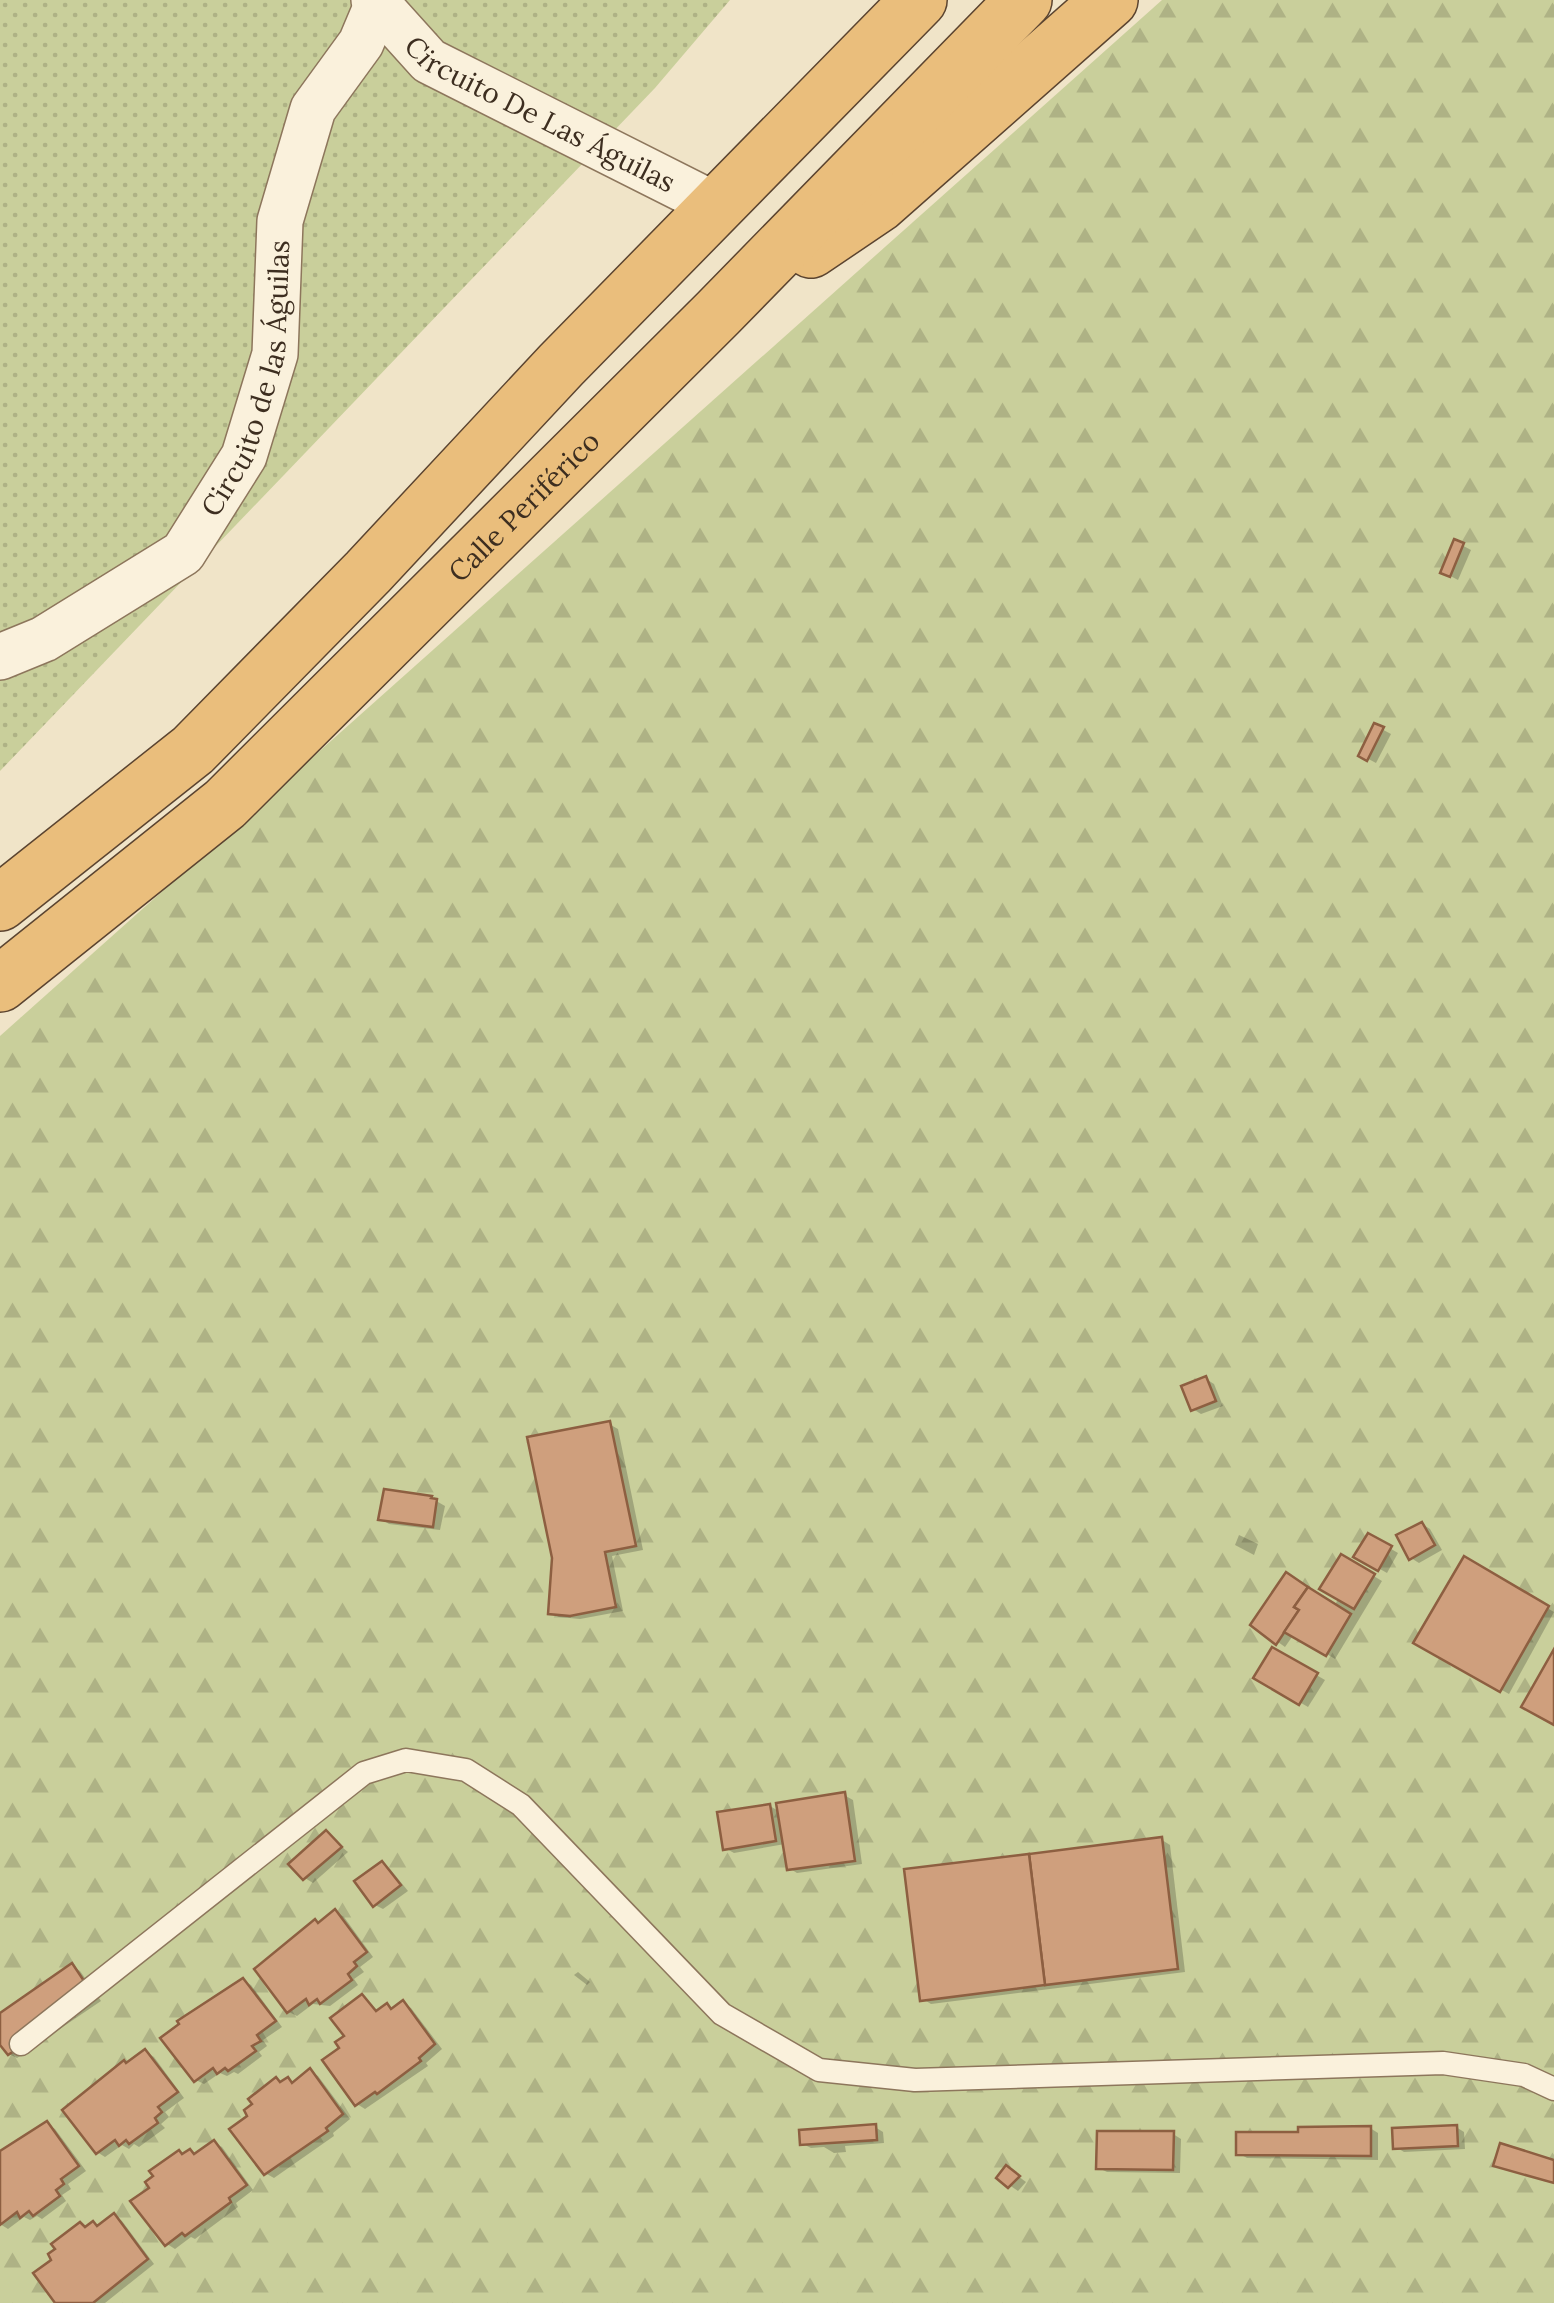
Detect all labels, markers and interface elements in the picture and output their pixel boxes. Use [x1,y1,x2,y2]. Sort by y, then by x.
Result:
street label: Circuito De Las Águilas [397,28,682,200]
street label: Circuito de las Águilas [193,239,297,523]
street label: Calle Periférico [441,423,607,589]

